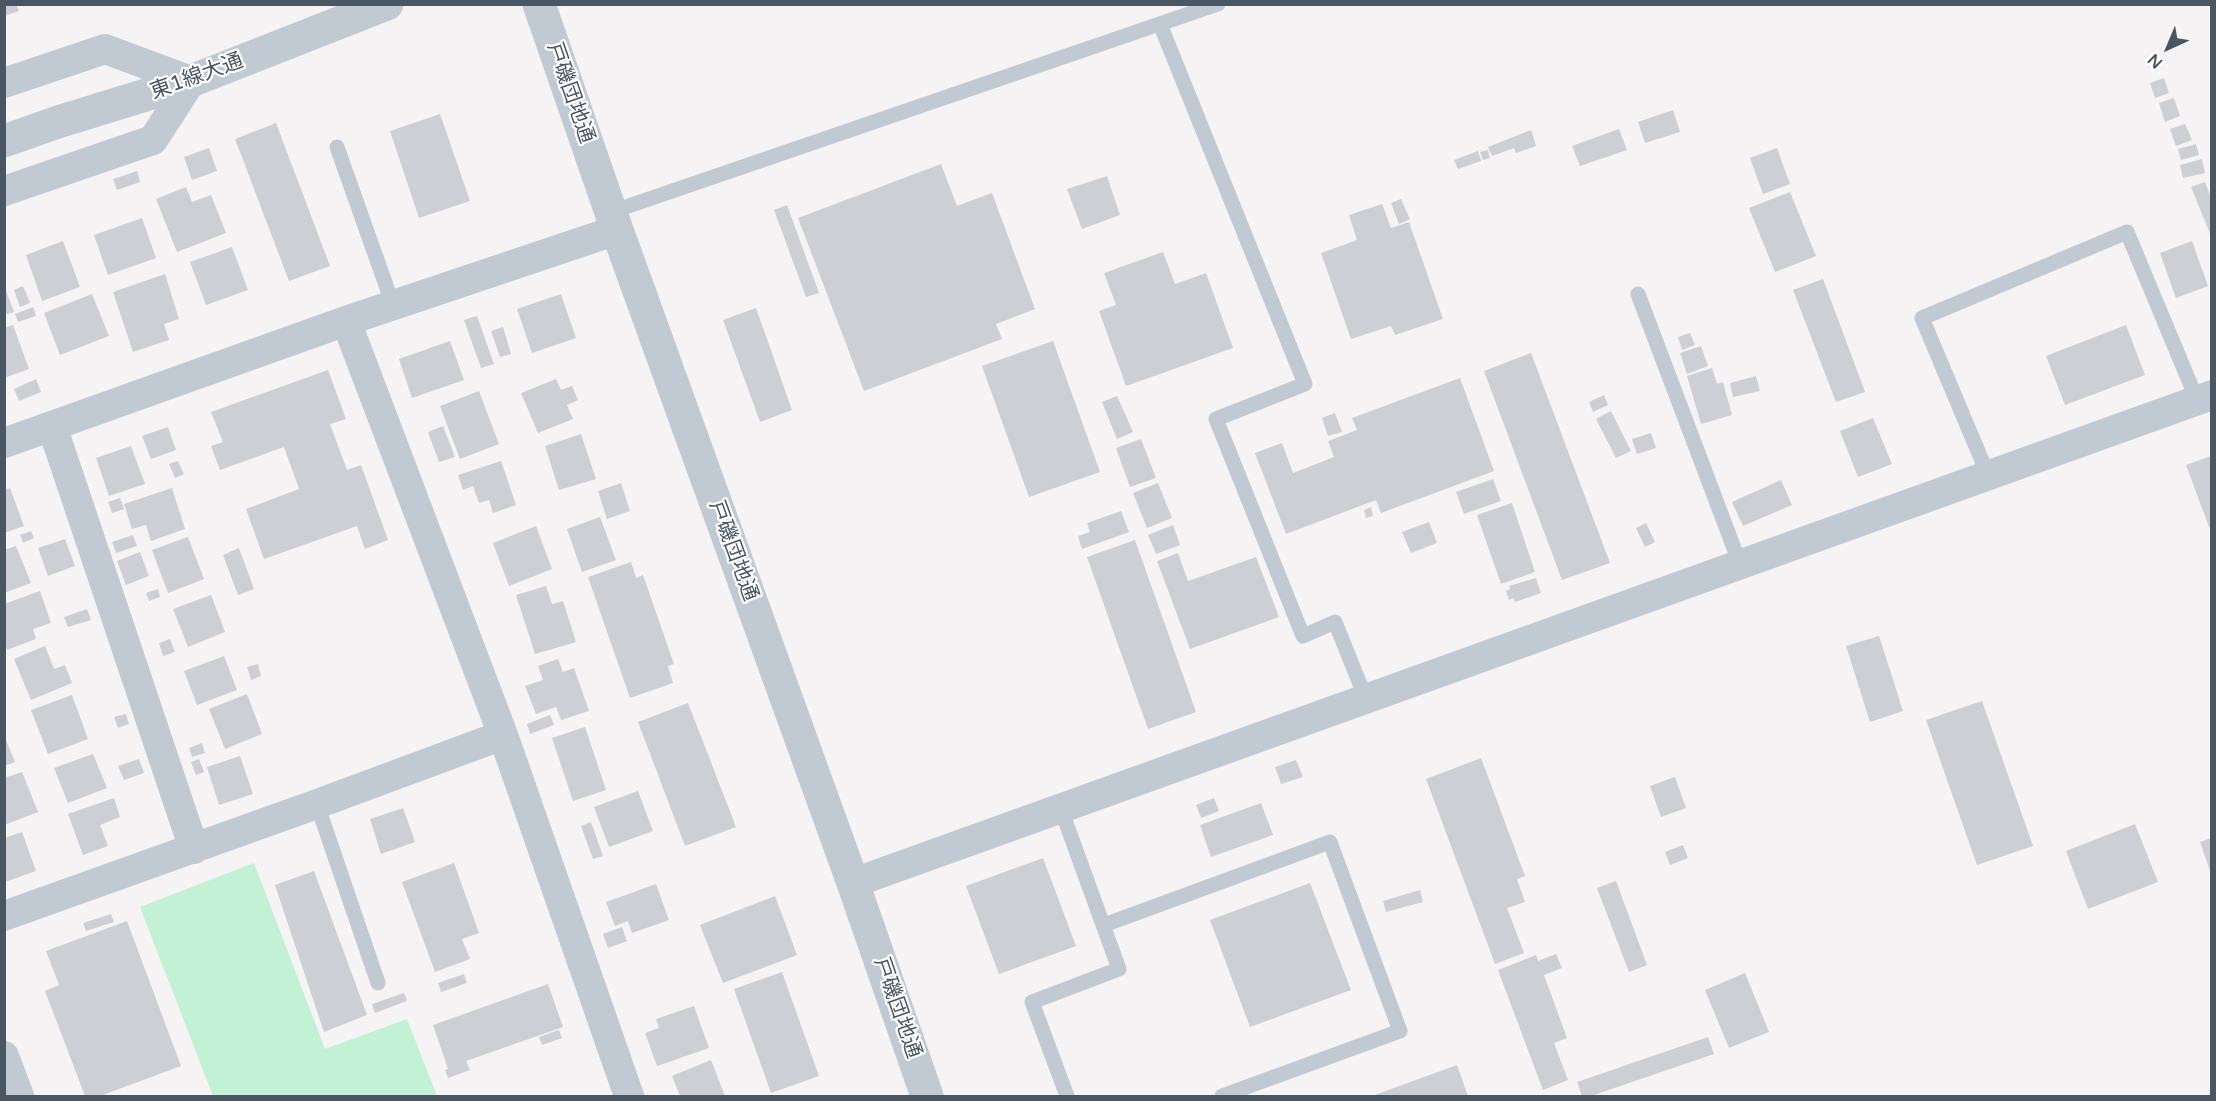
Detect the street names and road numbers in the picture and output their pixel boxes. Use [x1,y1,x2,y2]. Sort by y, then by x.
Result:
street label: 戸磯団地通 [541,39,599,147]
street label: 東1線大通 [147,49,247,105]
street label: 戸磯団地通 [703,497,763,605]
street label: 戸磯団地通 [868,954,926,1062]

